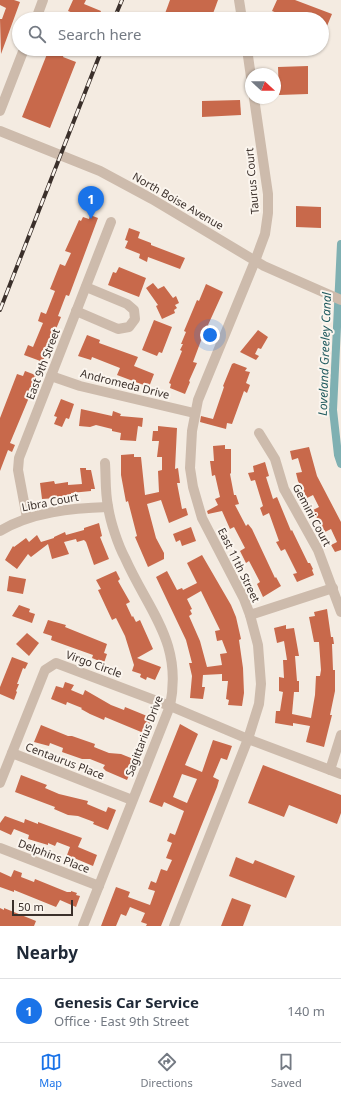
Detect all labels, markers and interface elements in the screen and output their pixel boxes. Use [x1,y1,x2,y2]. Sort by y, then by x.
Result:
search box [12,12,329,56]
icon: search [26,23,48,45]
text: Search here [58,24,141,44]
north arrow [245,68,281,104]
street label: Taurus Court [241,147,262,215]
street label: North Boise Avenue [130,168,227,233]
pin: 1 [78,186,104,219]
water label: Loveland Greeley Canal [314,291,335,416]
your location [200,325,220,345]
street label: East 9th Street [22,326,63,402]
street label: Andromeda Drive [79,365,171,402]
street label: Gemini Court [290,481,335,549]
street label: Libra Court [20,489,80,514]
street label: East 11th Street [215,525,264,605]
street label: Virgo Circle [64,646,124,681]
street label: Sagittarius Drive [121,693,166,778]
street label: Centaurus Place [24,739,107,782]
street label: Delphins Place [16,835,92,876]
scale bar [12,898,73,917]
text: 50 m [18,899,44,914]
text: Nearby [16,941,78,964]
text: Genesis Car Service [54,992,199,1012]
text: 1 [25,1002,33,1020]
text: 140 m [287,1002,325,1020]
text: Office · East 9th Street [54,1012,189,1030]
tab: Map [39,1051,62,1090]
tab: Directions [140,1051,193,1090]
tab: Saved [271,1051,302,1090]

